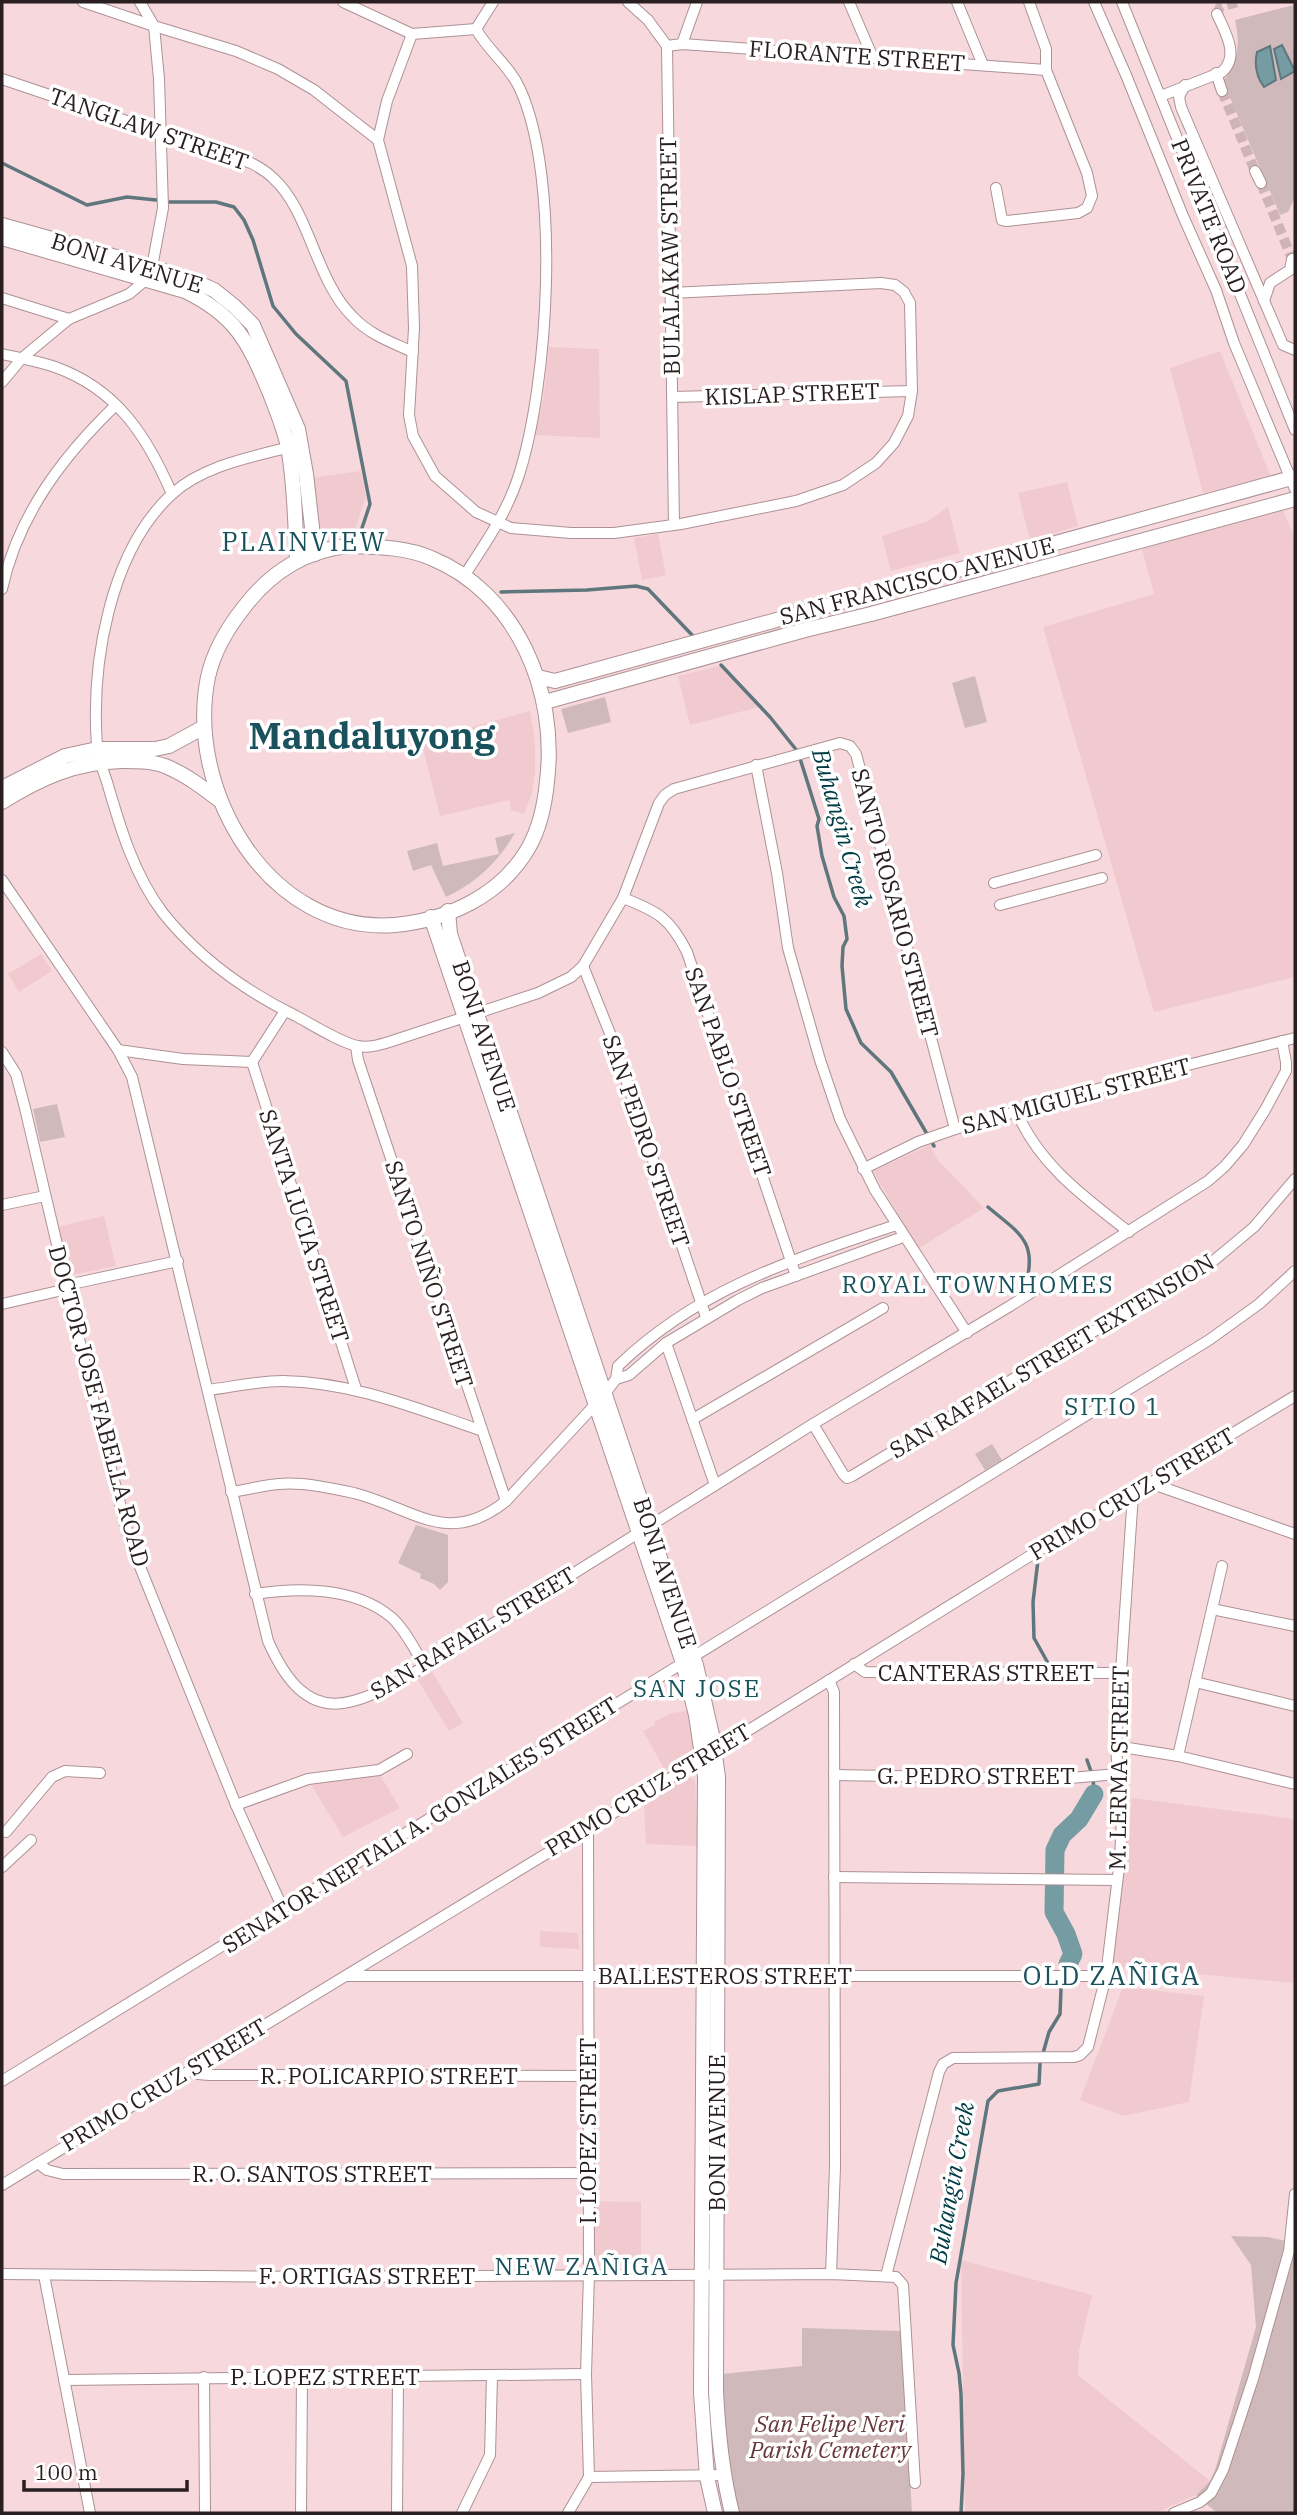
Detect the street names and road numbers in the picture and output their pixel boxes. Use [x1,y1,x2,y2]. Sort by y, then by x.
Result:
street label: FLORANTE STREET [748,32,966,78]
street label: TANGLAW STREET [46,80,253,176]
street label: PRIVATE ROAD [1165,134,1255,298]
street label: BULALAKAW STREET [652,136,686,376]
street label: BONI AVENUE [48,225,207,299]
street label: KISLAP STREET [704,375,880,411]
street label: SAN FRANCISCO AVENUE [776,529,1057,631]
street label: SANTO ROSARIO STREET [846,765,946,1041]
street label: BONI AVENUE [446,956,524,1115]
street label: SAN PABLO STREET [679,963,779,1181]
street label: SAN PEDRO STREET [596,1030,697,1251]
street label: SAN MIGUEL STREET [958,1050,1193,1140]
street label: SANTA LUCIA STREET [253,1105,357,1346]
street label: SANTO NIÑO STREET [379,1156,481,1391]
street label: DOCTOR JOSE FABELLA ROAD [43,1242,157,1570]
street label: SAN RAFAEL STREET EXTENSION [883,1246,1220,1464]
street label: PRIMO CRUZ STREET [1023,1420,1240,1566]
street label: BONI AVENUE [627,1493,705,1652]
street label: SAN RAFAEL STREET [364,1559,581,1705]
street label: CANTERAS STREET [878,1657,1094,1687]
street label: M. LERMA STREET [1101,1665,1135,1871]
street label: SENATOR NEPTALI A. GONZALES STREET [216,1689,623,1959]
street label: PRIMO CRUZ STREET [539,1716,756,1862]
street label: G. PEDRO STREET [877,1760,1075,1790]
street label: BALLESTEROS STREET [598,1960,852,1990]
street label: PRIMO CRUZ STREET [55,2011,272,2157]
street label: I. LOPEZ STREET [572,2038,602,2224]
street label: BONI AVENUE [701,2054,731,2212]
street label: R. POLICARPIO STREET [260,2060,518,2090]
street label: R. O. SANTOS STREET [192,2158,432,2188]
street label: F. ORTIGAS STREET [258,2260,476,2290]
street label: P. LOPEZ STREET [230,2361,420,2391]

